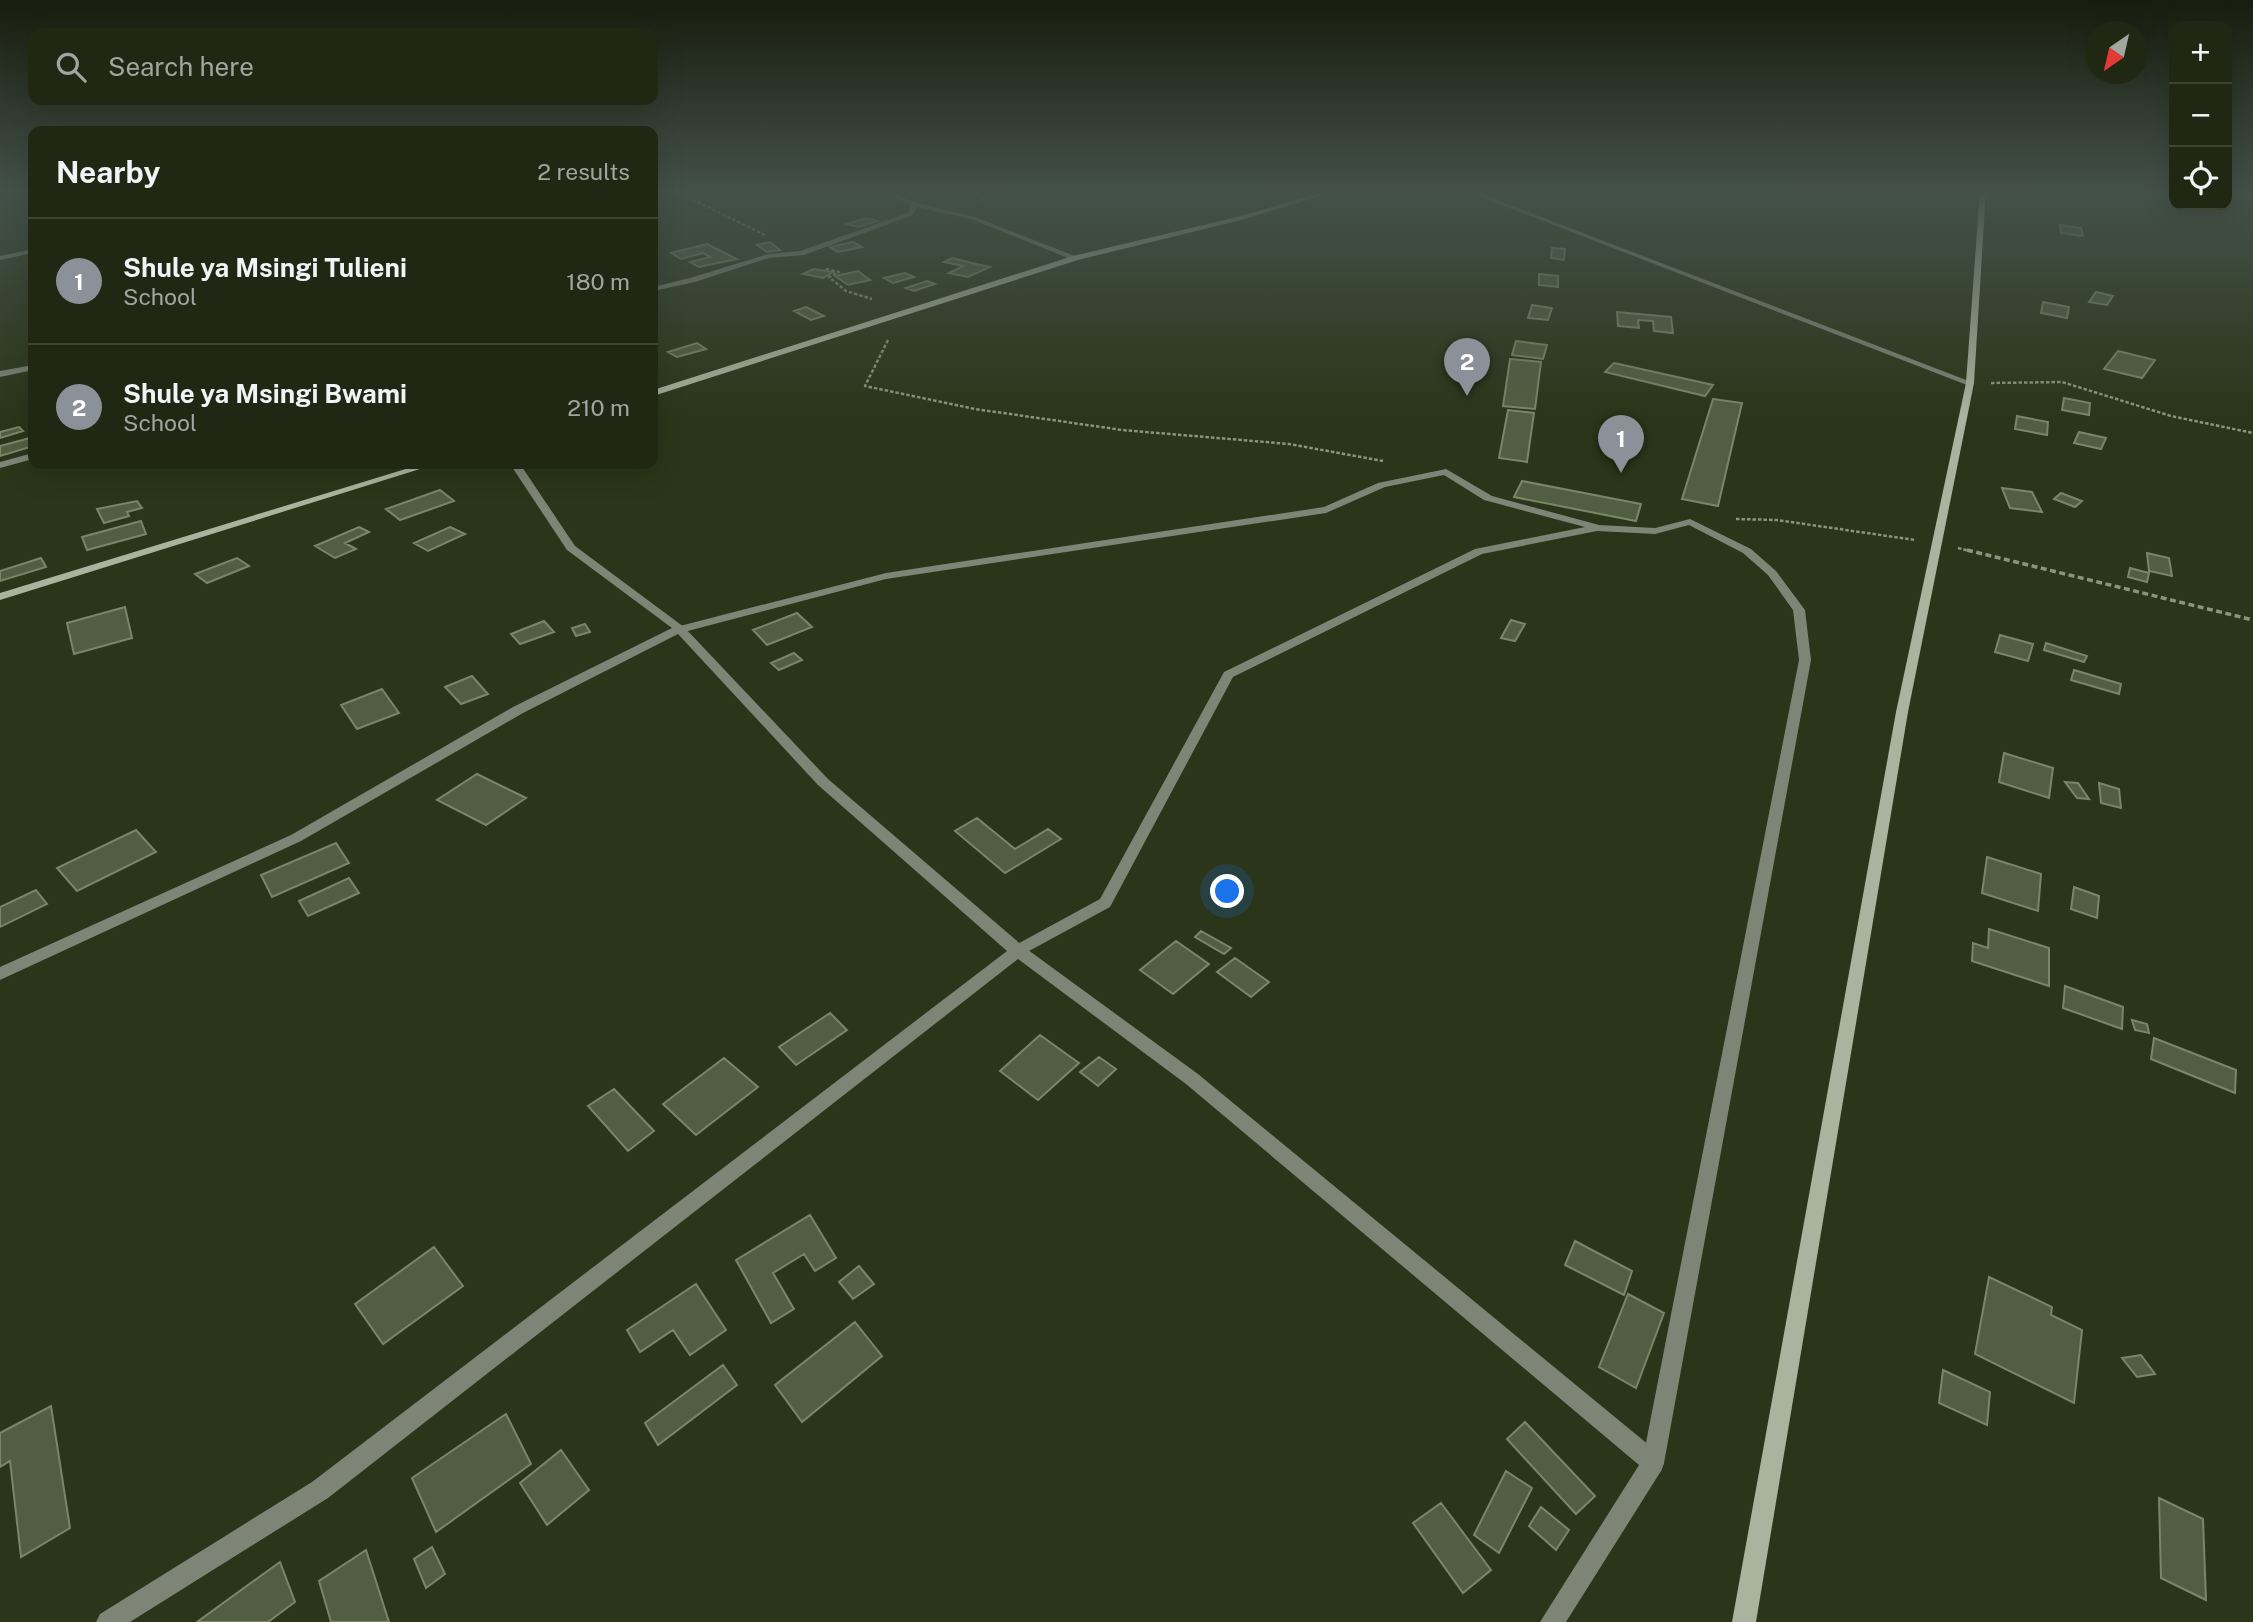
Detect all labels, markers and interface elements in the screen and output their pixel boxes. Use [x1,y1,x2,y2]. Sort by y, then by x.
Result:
north arrow [2085,21,2148,84]
map controls [2169,21,2232,210]
button: + [2169,21,2232,84]
search box [28,28,658,105]
icon: search [52,48,90,86]
text: Search here [108,51,254,82]
button: − [2169,84,2232,147]
button: locate [2169,147,2232,210]
text: Nearby [56,154,160,190]
text: 2 results [537,158,630,185]
text: Shule ya Msingi Tulieni [123,252,407,283]
text: 1 [74,268,84,295]
text: 180 m [566,268,630,295]
text: School [123,283,197,310]
pin: 2 [1444,338,1490,396]
text: Shule ya Msingi Bwami [123,378,407,409]
text: 2 [72,394,86,421]
text: 210 m [567,394,630,421]
text: School [123,409,197,436]
pin: 1 [1598,415,1644,473]
your location [1210,874,1244,908]

